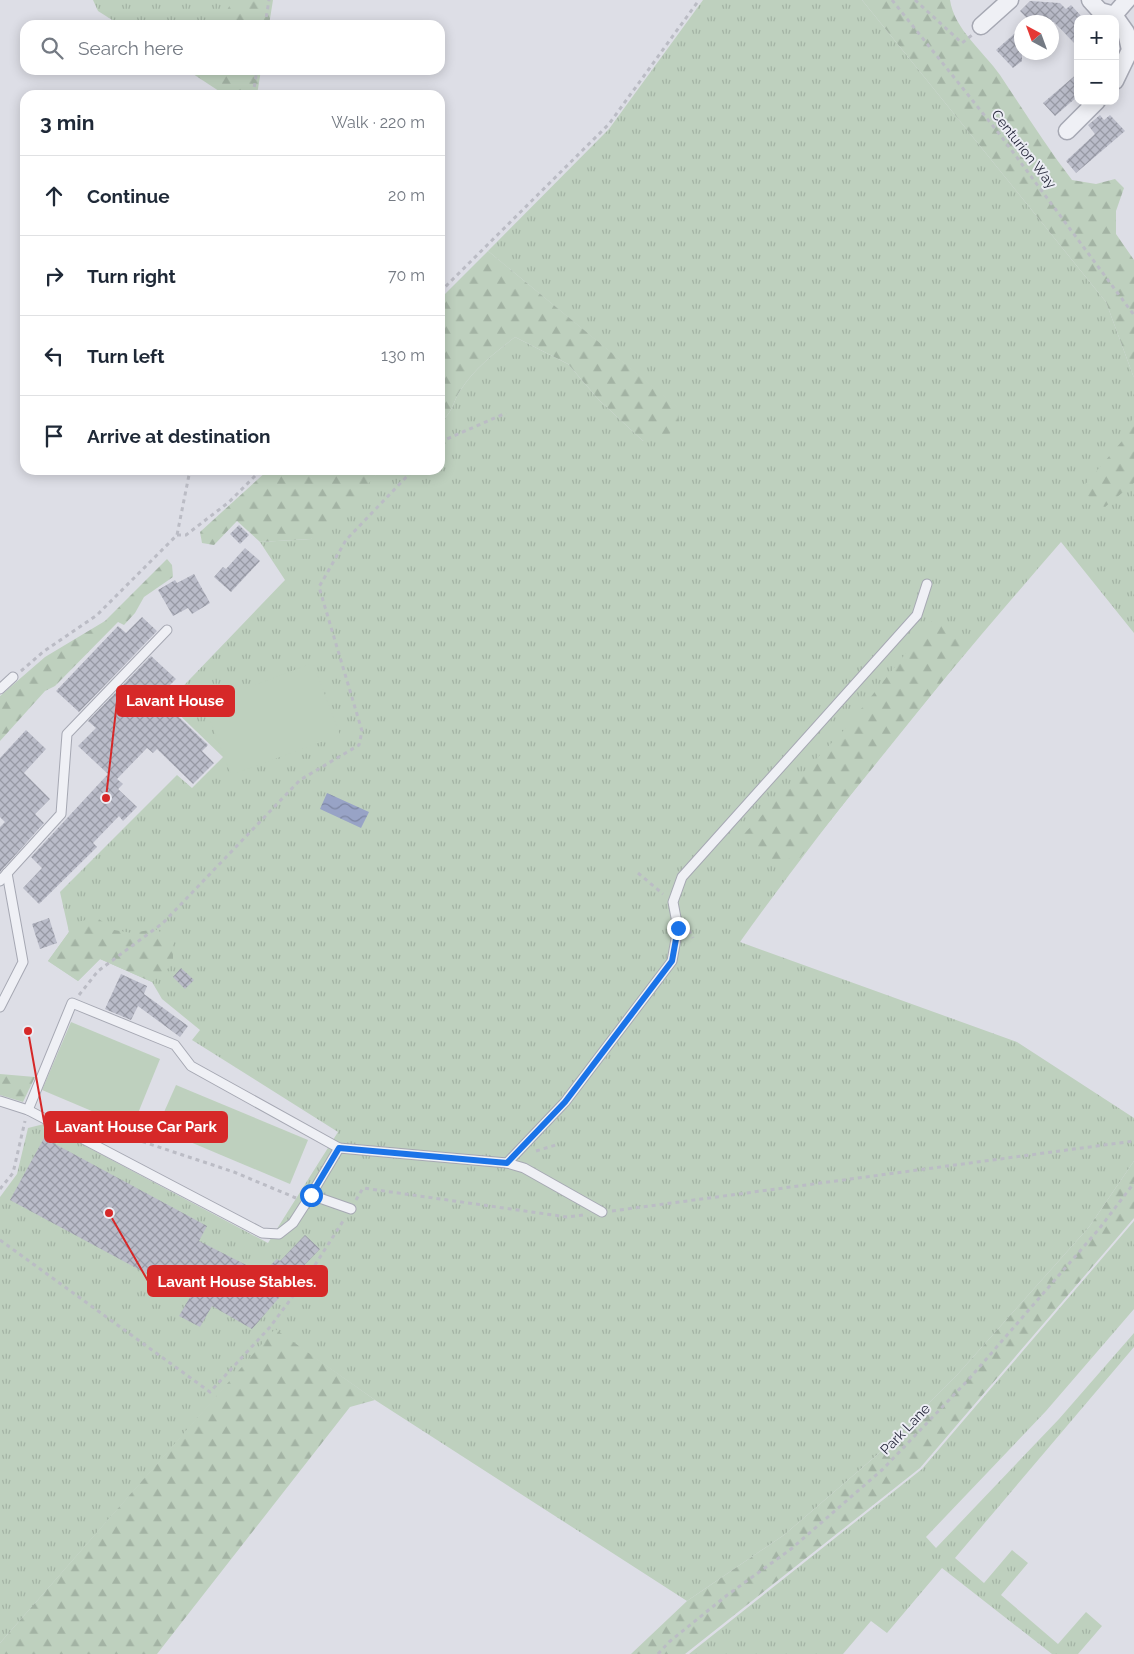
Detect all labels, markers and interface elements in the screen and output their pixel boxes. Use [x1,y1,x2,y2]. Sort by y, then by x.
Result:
north arrow [1014,15,1059,60]
map controls [1074,15,1119,105]
button: + [1074,15,1119,60]
search box [20,20,445,75]
icon: search [38,34,66,62]
text: Search here [78,37,184,59]
button: − [1074,60,1119,105]
street label: Centurion Way [988,106,1060,192]
text: 3 min [40,110,94,135]
text: Walk · 220 m [331,113,425,132]
icon: ahead [40,182,68,210]
text: Continue [87,185,170,207]
text: 20 m [388,186,425,205]
icon: right [40,262,68,290]
text: Turn right [87,265,176,287]
text: 70 m [388,266,425,285]
icon: left [40,342,68,370]
text: Turn left [87,345,164,367]
text: 130 m [381,346,425,365]
icon: arrive [40,422,68,450]
text: Arrive at destination [87,425,271,447]
callout: Lavant House [117,686,234,716]
text: Lavant House [126,692,224,710]
route end [667,917,690,940]
callout: Lavant House Car Park [45,1112,227,1142]
text: Lavant House Car Park [55,1118,217,1136]
route start [300,1184,323,1207]
callout: Lavant House Stables. [148,1266,327,1296]
text: Lavant House Stables. [158,1273,316,1291]
street label: Park Lane [877,1400,933,1458]

